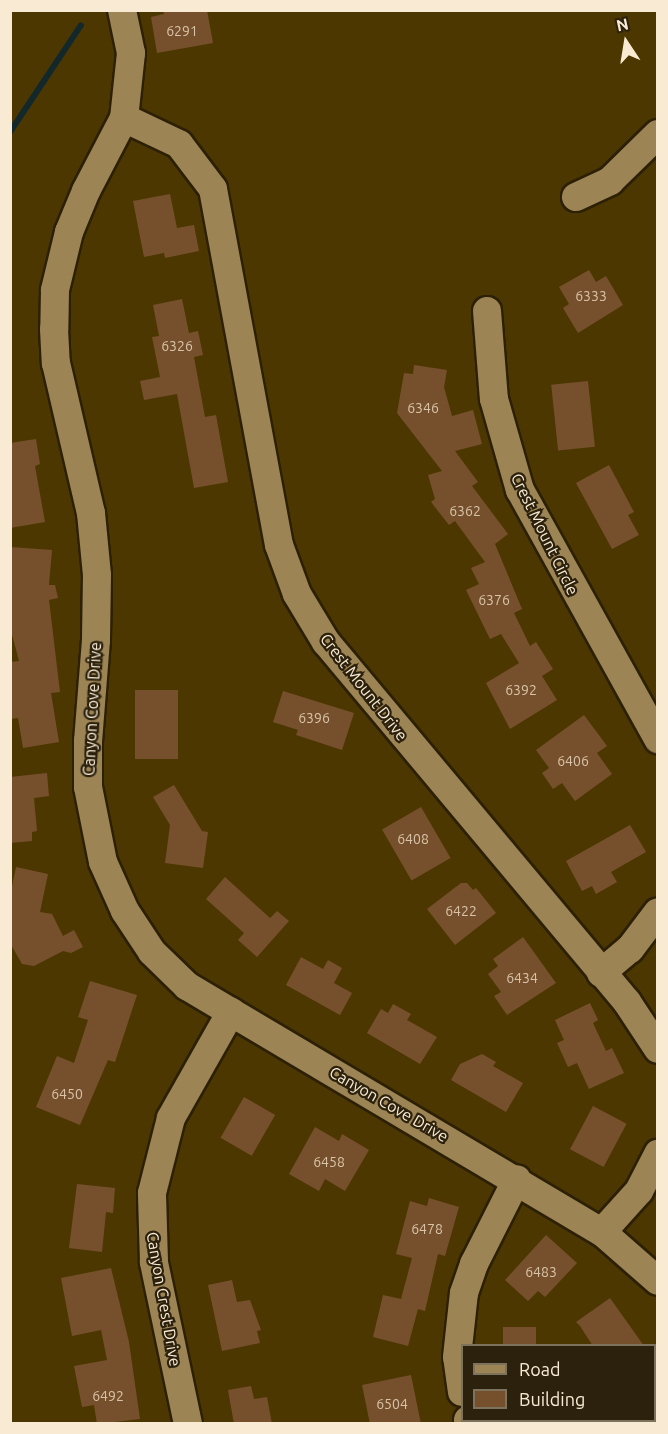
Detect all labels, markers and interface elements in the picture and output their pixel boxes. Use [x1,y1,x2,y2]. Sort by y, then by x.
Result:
north arrow [596,12,656,72]
text: N [615,14,630,34]
house number: 6291 [166,23,198,39]
house number: 6333 [575,288,607,304]
house number: 6326 [161,338,193,354]
house number: 6346 [407,400,439,416]
street label: Crest Mount Circle [507,470,583,598]
house number: 6362 [449,503,481,519]
house number: 6376 [478,592,510,608]
street label: Crest Mount Drive [316,630,412,744]
street label: Canyon Cove Drive [79,642,105,776]
house number: 6392 [505,682,537,698]
house number: 6396 [298,710,330,726]
house number: 6406 [557,753,589,769]
house number: 6408 [397,831,429,847]
house number: 6422 [445,903,477,919]
house number: 6434 [506,970,538,986]
street label: Canyon Cove Drive [326,1062,452,1146]
house number: 6450 [51,1086,83,1102]
house number: 6458 [313,1154,345,1170]
house number: 6478 [411,1221,443,1237]
street label: Canyon Crest Drive [143,1230,185,1368]
house number: 6483 [525,1264,557,1280]
legend [461,1344,656,1422]
text: Road [519,1359,561,1379]
house number: 6492 [92,1388,124,1404]
text: Building [519,1389,585,1409]
house number: 6504 [376,1396,408,1412]

